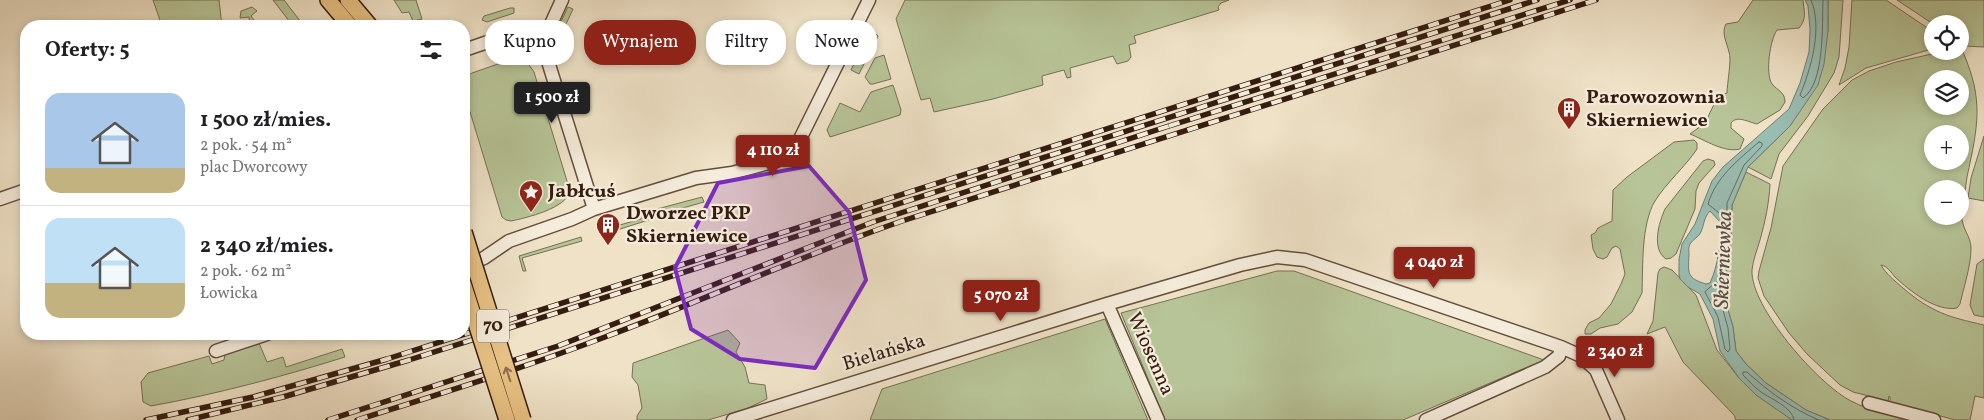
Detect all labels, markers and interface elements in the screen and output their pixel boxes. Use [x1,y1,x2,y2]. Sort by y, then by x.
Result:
map controls [1924,15,1969,225]
button: locate [1924,15,1969,60]
chip: Kupno [485,20,574,65]
chip: Wynajem [584,20,696,65]
chip: Filtry [706,20,786,65]
chip: Nowe [796,20,877,65]
text: Oferty: 5 [45,36,130,65]
icon: filters [417,36,445,64]
button: layers [1924,70,1969,115]
pin: 1 500 zł [500,82,604,124]
place label: Parowozownia Skierniewice [1586,84,1725,135]
text: 1 500 zł [525,87,579,109]
building icon: Parowozownia Skierniewice [1556,96,1582,130]
text: 1 500 zł/mies. [200,106,331,135]
icon: home [85,113,145,173]
button: + [1924,125,1969,170]
pin: 4 110 zł [721,134,825,177]
text: 2 pok. · 54 m² [200,135,292,157]
text: 4 110 zł [747,140,799,162]
text: plac Dworcowy [200,157,308,179]
place label: Jabłcuś [547,178,616,206]
place icon: Jabłcuś [518,179,544,213]
button: − [1924,180,1969,225]
place label: Dworzec PKP Skierniewice [626,200,751,251]
water label: Skierniewka [1708,210,1740,310]
building icon: Dworzec PKP Skierniewice [595,212,621,246]
text: 2 340 zł/mies. [200,232,334,261]
icon: home [85,238,145,298]
pin: 4 040 zł [1382,246,1486,289]
text: 4 040 zł [1405,252,1463,274]
text: 2 pok. · 62 m² [200,261,291,283]
pin: 5 070 zł [949,280,1053,322]
text: Łowicka [200,283,258,305]
text: 5 070 zł [974,285,1028,307]
street label: Wiosenna [1119,308,1181,400]
road number: 70 [477,310,509,342]
street label: Bielańska [839,327,929,379]
pin: 2 340 zł [1563,336,1667,378]
text: 2 340 zł [1587,341,1643,363]
one-way arrow [502,366,512,382]

